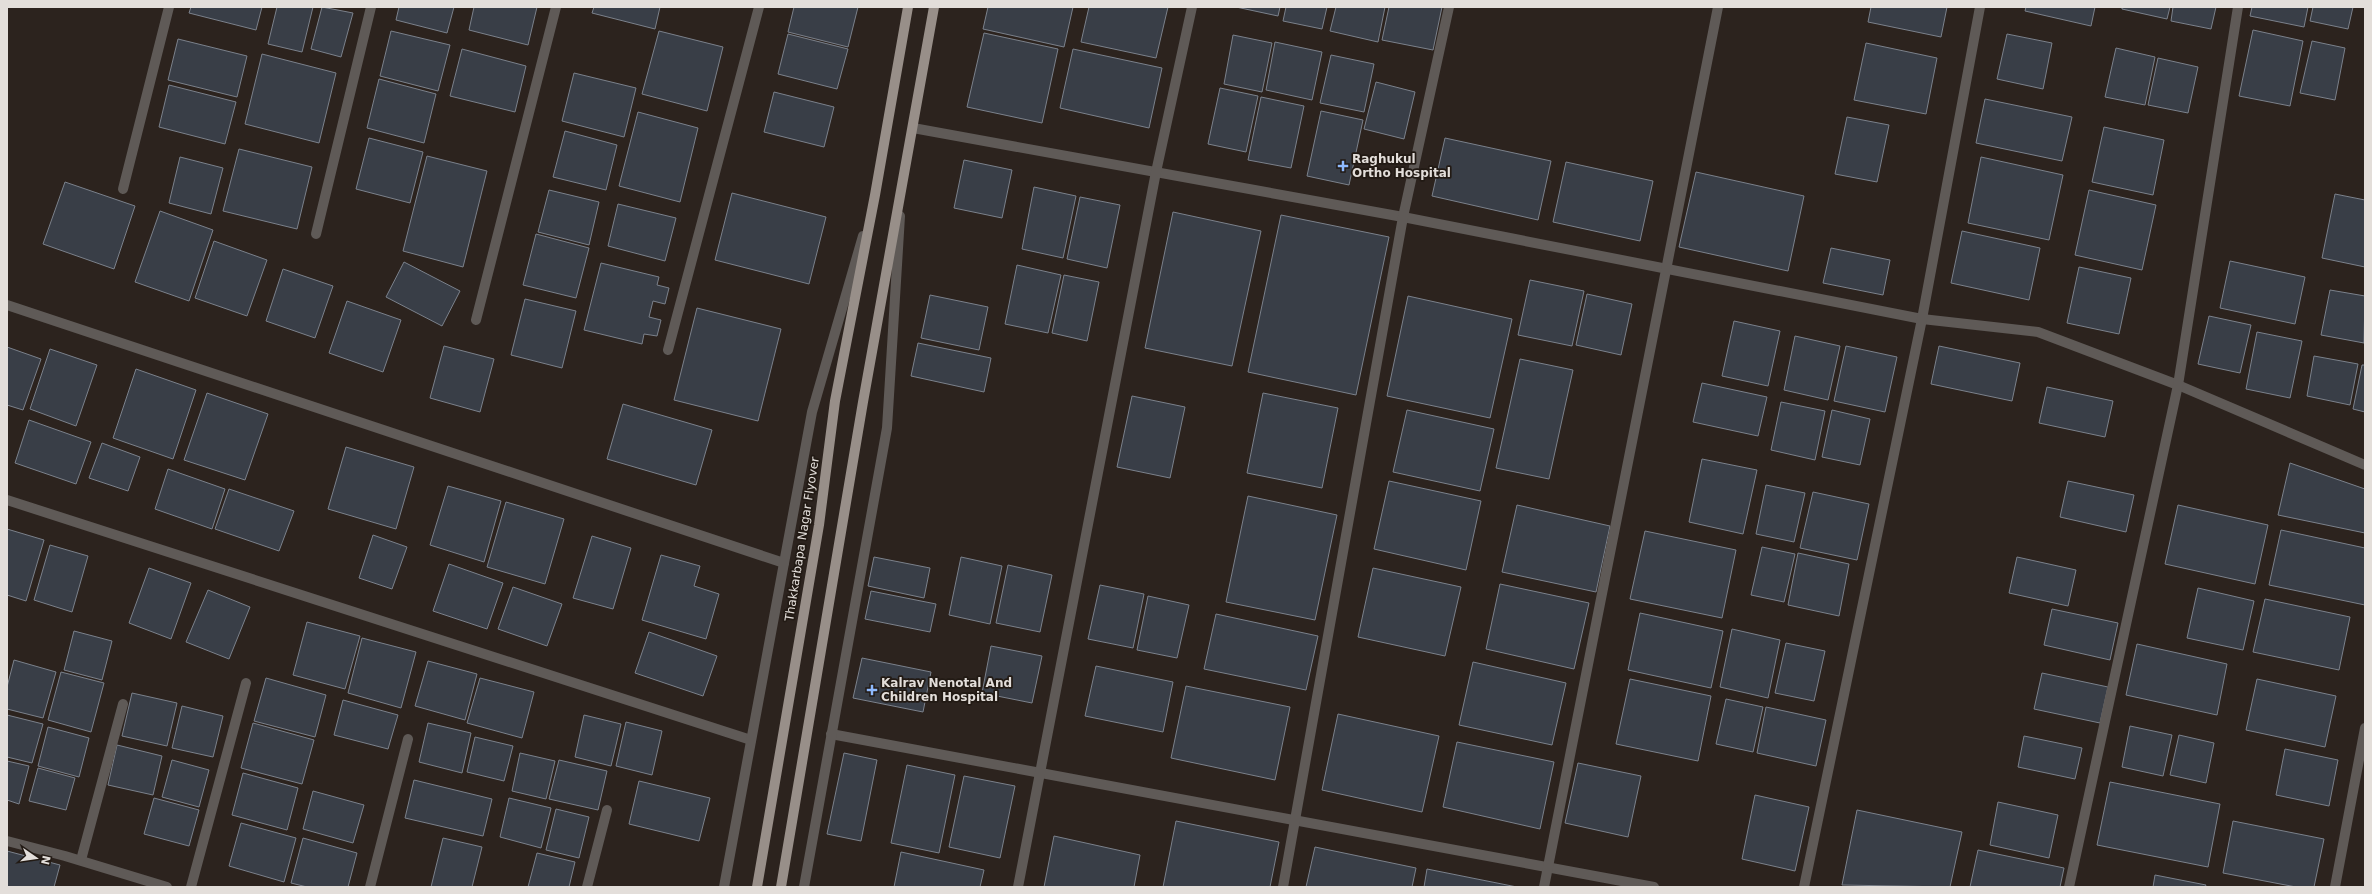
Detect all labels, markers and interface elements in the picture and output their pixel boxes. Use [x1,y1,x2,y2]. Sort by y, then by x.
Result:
place label: Raghukul Ortho Hospital [1352,152,1451,180]
marker: Raghukul Ortho Hospital [1337,160,1349,172]
street label: Thakkarbapa Nagar Flyover [782,456,822,623]
place label: Kalrav Nenotal And Children Hospital [881,676,1012,704]
marker: Kalrav Nenotal And Children Hospital [866,684,878,696]
north arrow [16,838,56,878]
text: N [38,854,53,866]

